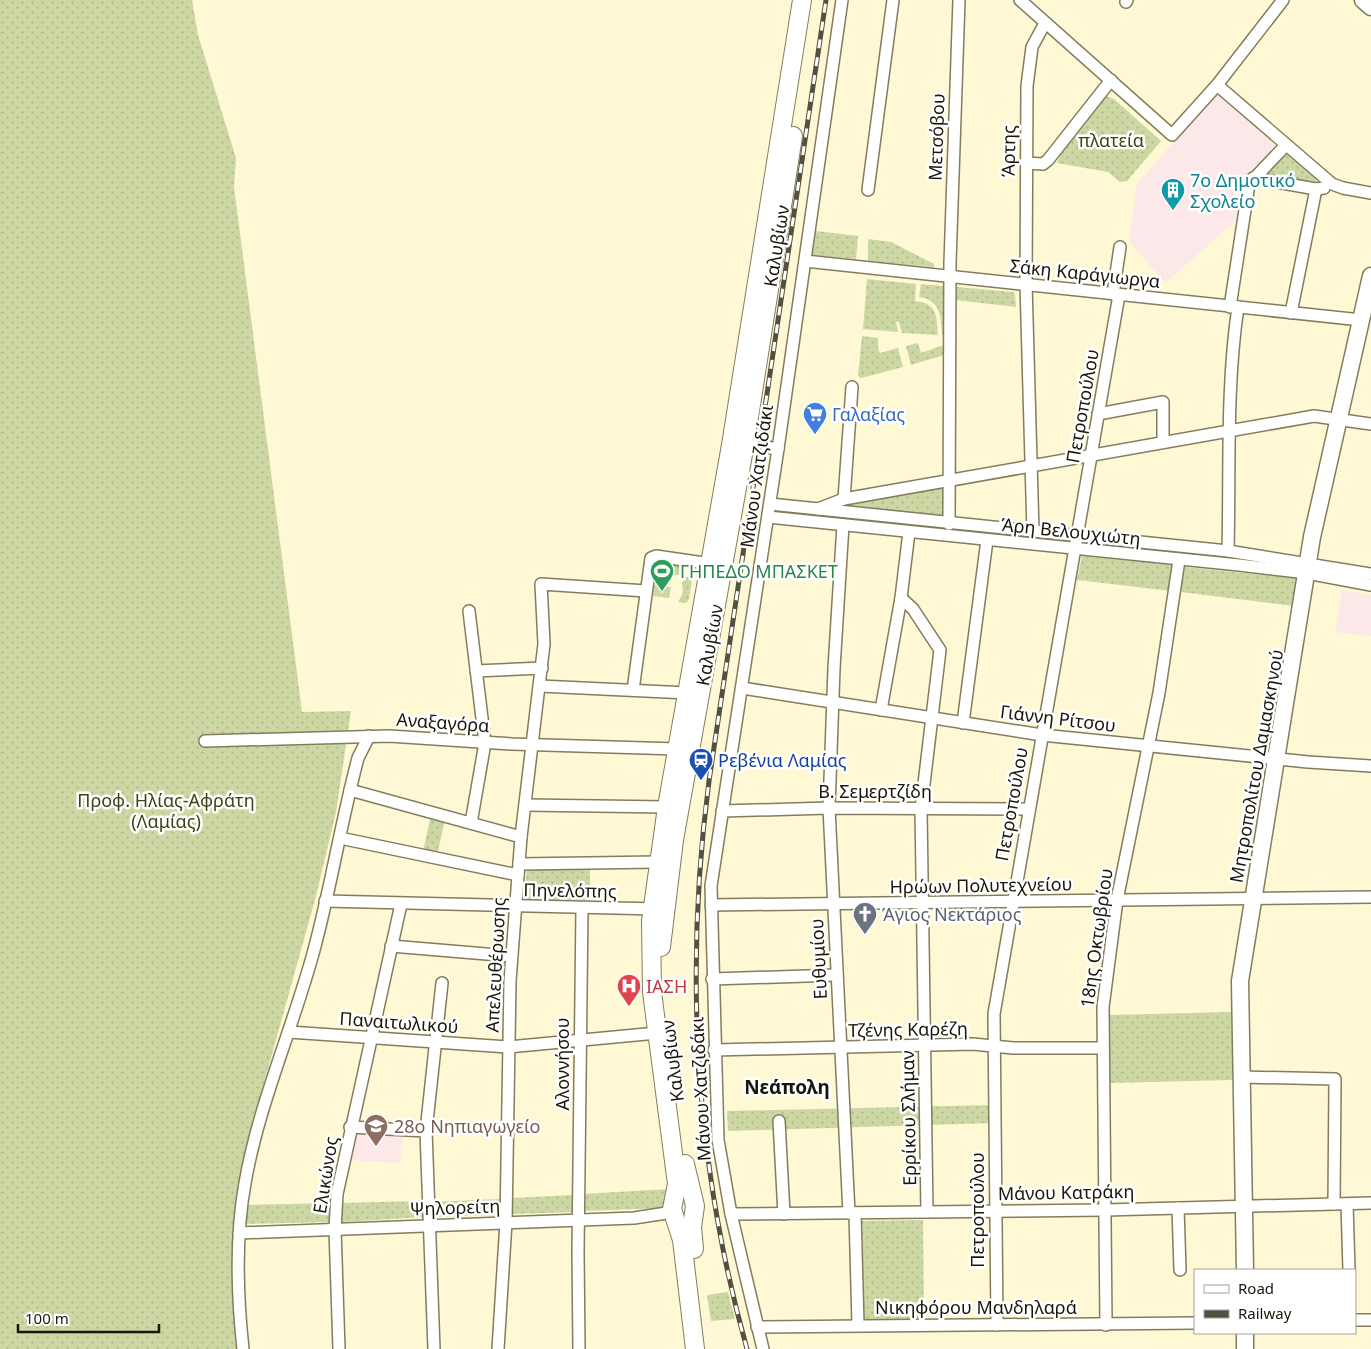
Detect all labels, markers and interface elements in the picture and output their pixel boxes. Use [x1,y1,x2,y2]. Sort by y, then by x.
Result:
street label: Μετσόβου [922,93,950,181]
street label: Άρτης [996,125,1020,177]
park label: πλατεία [1078,128,1144,152]
place label: 7ο Δημοτικό Σχολείο [1190,168,1295,213]
building icon: 7ο Δημοτικό Σχολείο [1160,177,1186,211]
street label: Καλυβίων [758,203,794,289]
street label: Σάκη Καράγιωργα [1009,253,1161,293]
street label: Πετροπούλου [1060,347,1104,465]
supermarket icon: Γαλαξίας [802,401,828,435]
place label: Γαλαξίας [832,402,905,426]
street label: Μάνου Χατζιδάκι [734,403,778,549]
street label: Άρη Βελουχιώτη [1000,512,1142,550]
sports icon: ΓΗΠΕΔΟ ΜΠΑΣΚΕΤ [649,558,675,592]
place label: ΓΗΠΕΔΟ ΜΠΑΣΚΕΤ [680,559,838,583]
street label: Καλυβίων [690,602,728,688]
street label: Μητροπολίτου Δαμασκηνού [1224,647,1288,885]
street label: Γιάννη Ρίτσου [999,699,1117,737]
street label: Αναξαγόρα [396,707,490,737]
street label: Πετροπούλου [989,745,1033,863]
station icon: Ρεβένια Λαμίας [688,747,714,781]
place label: Ρεβένια Λαμίας [718,748,847,772]
street label: Β. Σεμερτζίδη [818,779,932,803]
park label: Προφ. Ηλίας-Αφράτη (Λαμίας) [77,788,255,833]
street label: 18ης Οκτωβρίου [1074,867,1118,1009]
street label: Ηρώων Πολυτεχνείου [889,871,1073,899]
street label: Πηνελόπης [523,877,617,903]
street label: Απελευθέρωσης [479,897,511,1033]
church icon: Άγιος Νεκτάριος [852,901,878,935]
place label: Άγιος Νεκτάριος [882,902,1022,926]
street label: Ευθυμίου [804,918,832,1000]
hospital icon: ΙΑΣΗ [616,973,642,1007]
place label: ΙΑΣΗ [646,974,687,998]
street label: Παναιτωλικού [339,1006,459,1038]
street label: Μάνου Χατζιδάκι [684,1016,716,1162]
street label: Τζένης Καρέζη [848,1016,968,1042]
street label: Αλοννήσου [550,1017,574,1111]
street label: Καλυβίων [655,1019,689,1103]
street label: Ερρίκου Σλήμαν [895,1050,921,1186]
district label: Νεάπολη [744,1074,830,1100]
school or university icon: 28ο Νηπιαγωγείο [363,1113,389,1147]
place label: 28ο Νηπιαγωγείο [394,1114,540,1138]
street label: Ελικώνος [307,1135,343,1215]
street label: Πετροπούλου [965,1152,989,1268]
street label: Μάνου Κατράκη [998,1179,1134,1205]
street label: Ψηλορείτη [409,1193,501,1221]
legend [1194,1269,1356,1334]
text: Road [1238,1278,1274,1298]
street label: Νικηφόρου Μανδηλαρά [875,1295,1077,1319]
scale bar [18,1302,159,1334]
text: Railway [1238,1303,1292,1323]
text: 100 m [25,1308,69,1328]

